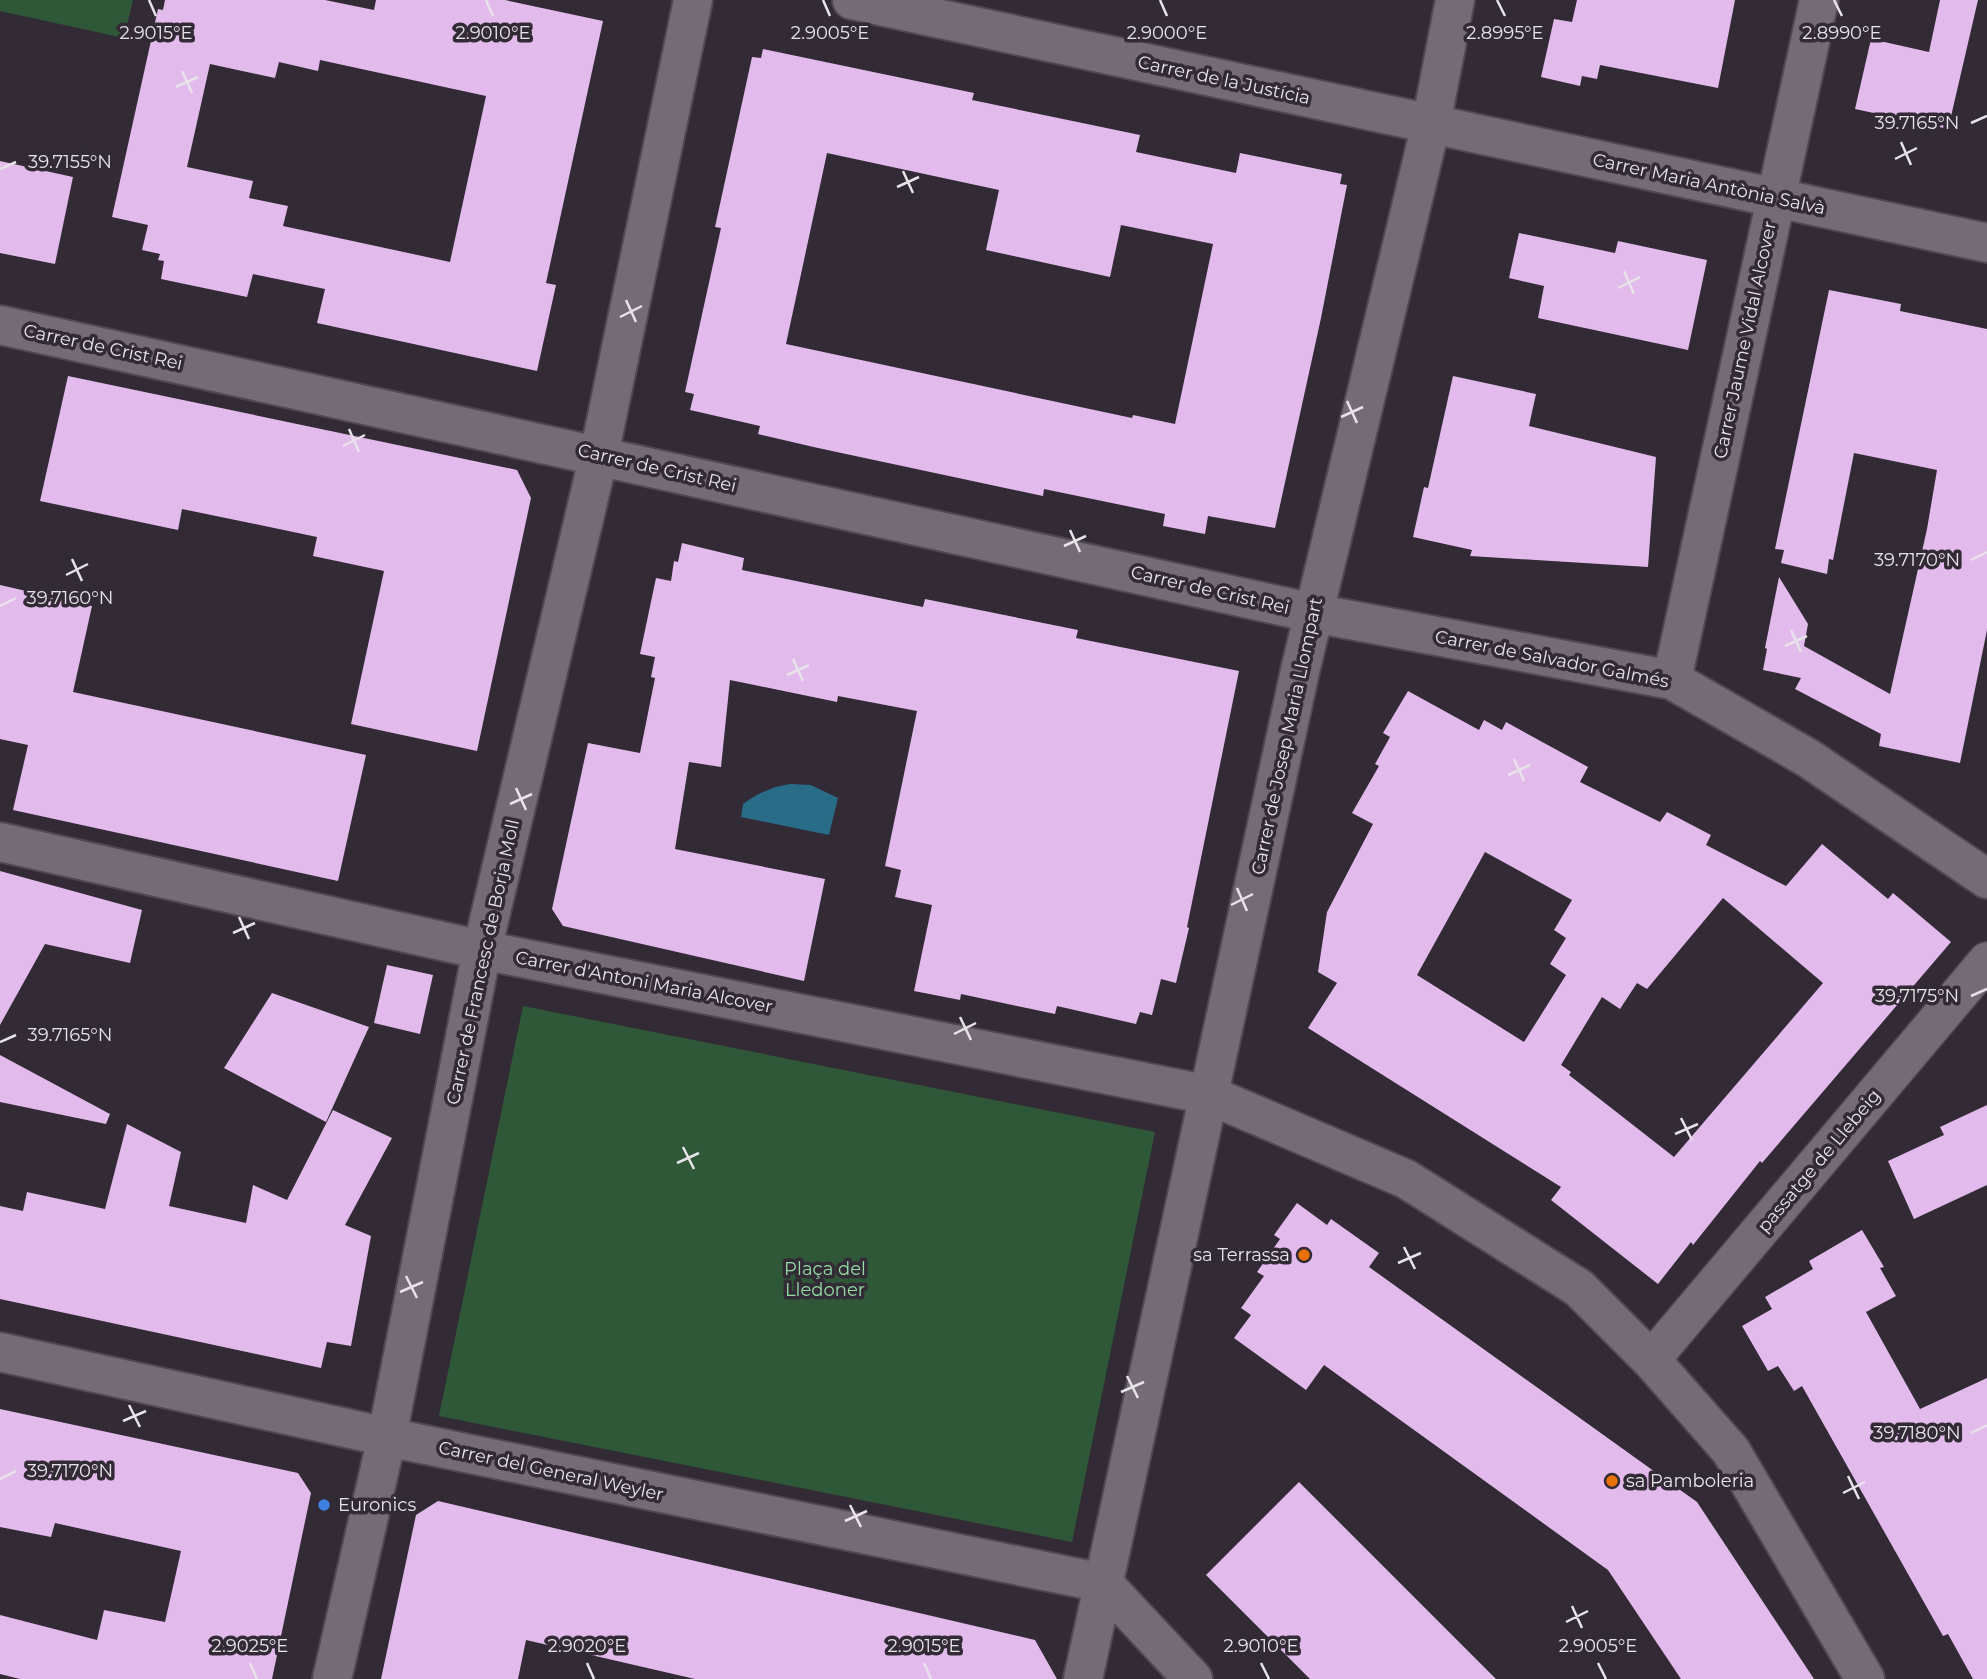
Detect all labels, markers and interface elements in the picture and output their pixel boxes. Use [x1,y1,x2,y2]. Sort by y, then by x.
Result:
text: 2.9015°E [119,22,193,44]
text: 2.9010°E [455,22,531,44]
text: 2.9005°E [791,22,869,44]
text: 2.9000°E [1127,22,1207,44]
text: 2.8995°E [1466,22,1544,44]
text: 2.8990°E [1802,22,1882,44]
street label: Carrer de la Justícia [1136,51,1312,109]
text: 39.7165°N [1875,112,1959,134]
street label: Carrer Maria Antònia Salvà [1591,149,1827,219]
text: 39.7155°N [28,151,112,173]
street label: Carrer Jaume Vidal Alcover [1709,219,1781,461]
street label: Carrer de Crist Rei [21,319,185,375]
street label: Carrer de Crist Rei [576,439,738,497]
text: 39.7170°N [1874,549,1960,571]
street label: Carrer de Crist Rei [1129,561,1291,619]
text: 39.7160°N [27,587,113,609]
street label: Carrer de Josep Maria Llompart [1247,595,1327,877]
street label: Carrer de Salvador Galmés [1433,625,1671,693]
street label: Carrer de Francesc de Borja Moll [442,817,524,1107]
street label: Carrer d'Antoni Maria Alcover [513,946,775,1018]
text: 39.7175°N [1875,985,1959,1007]
text: 39.7165°N [28,1024,112,1046]
street label: passatge de Llebeig [1753,1085,1885,1237]
place label: sa Terrassa [1193,1244,1290,1266]
marker: sa Terrassa [1296,1247,1312,1263]
park label: Plaça del Lledoner [784,1258,866,1301]
text: 39.7180°N [1873,1422,1961,1444]
street label: Carrer del General Weyler [436,1436,666,1506]
text: 39.7170°N [27,1460,113,1482]
place label: sa Pamboleria [1626,1470,1754,1492]
marker: sa Pamboleria [1604,1473,1620,1489]
place label: Euronics [338,1494,416,1516]
marker: Euronics [316,1497,332,1513]
text: 2.9025°E [212,1635,288,1657]
text: 2.9020°E [548,1635,626,1657]
text: 2.9015°E [887,1635,961,1657]
text: 2.9010°E [1223,1635,1299,1657]
text: 2.9005°E [1559,1635,1637,1657]

